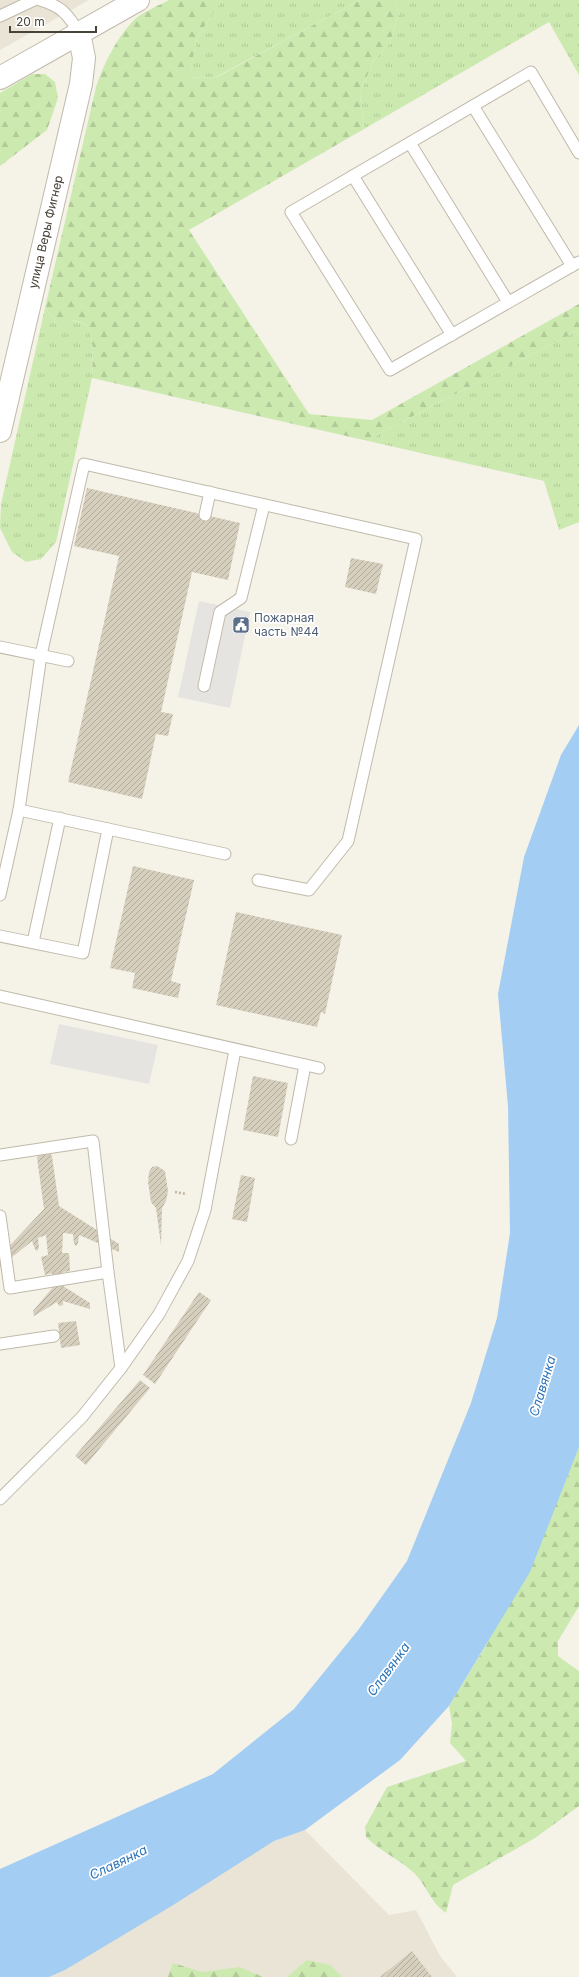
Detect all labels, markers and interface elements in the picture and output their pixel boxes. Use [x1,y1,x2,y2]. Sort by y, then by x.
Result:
scale bar [10,8,96,34]
text: 20 m [16,14,45,29]
street label: улица Веры Фигнер [25,174,66,290]
place label: Пожарная часть №44 [254,610,319,639]
public building icon: Пожарная часть №44 [231,615,251,635]
water label: Славянка [525,1354,559,1418]
water label: Славянка [363,1639,413,1699]
water label: Славянка [87,1841,149,1883]

